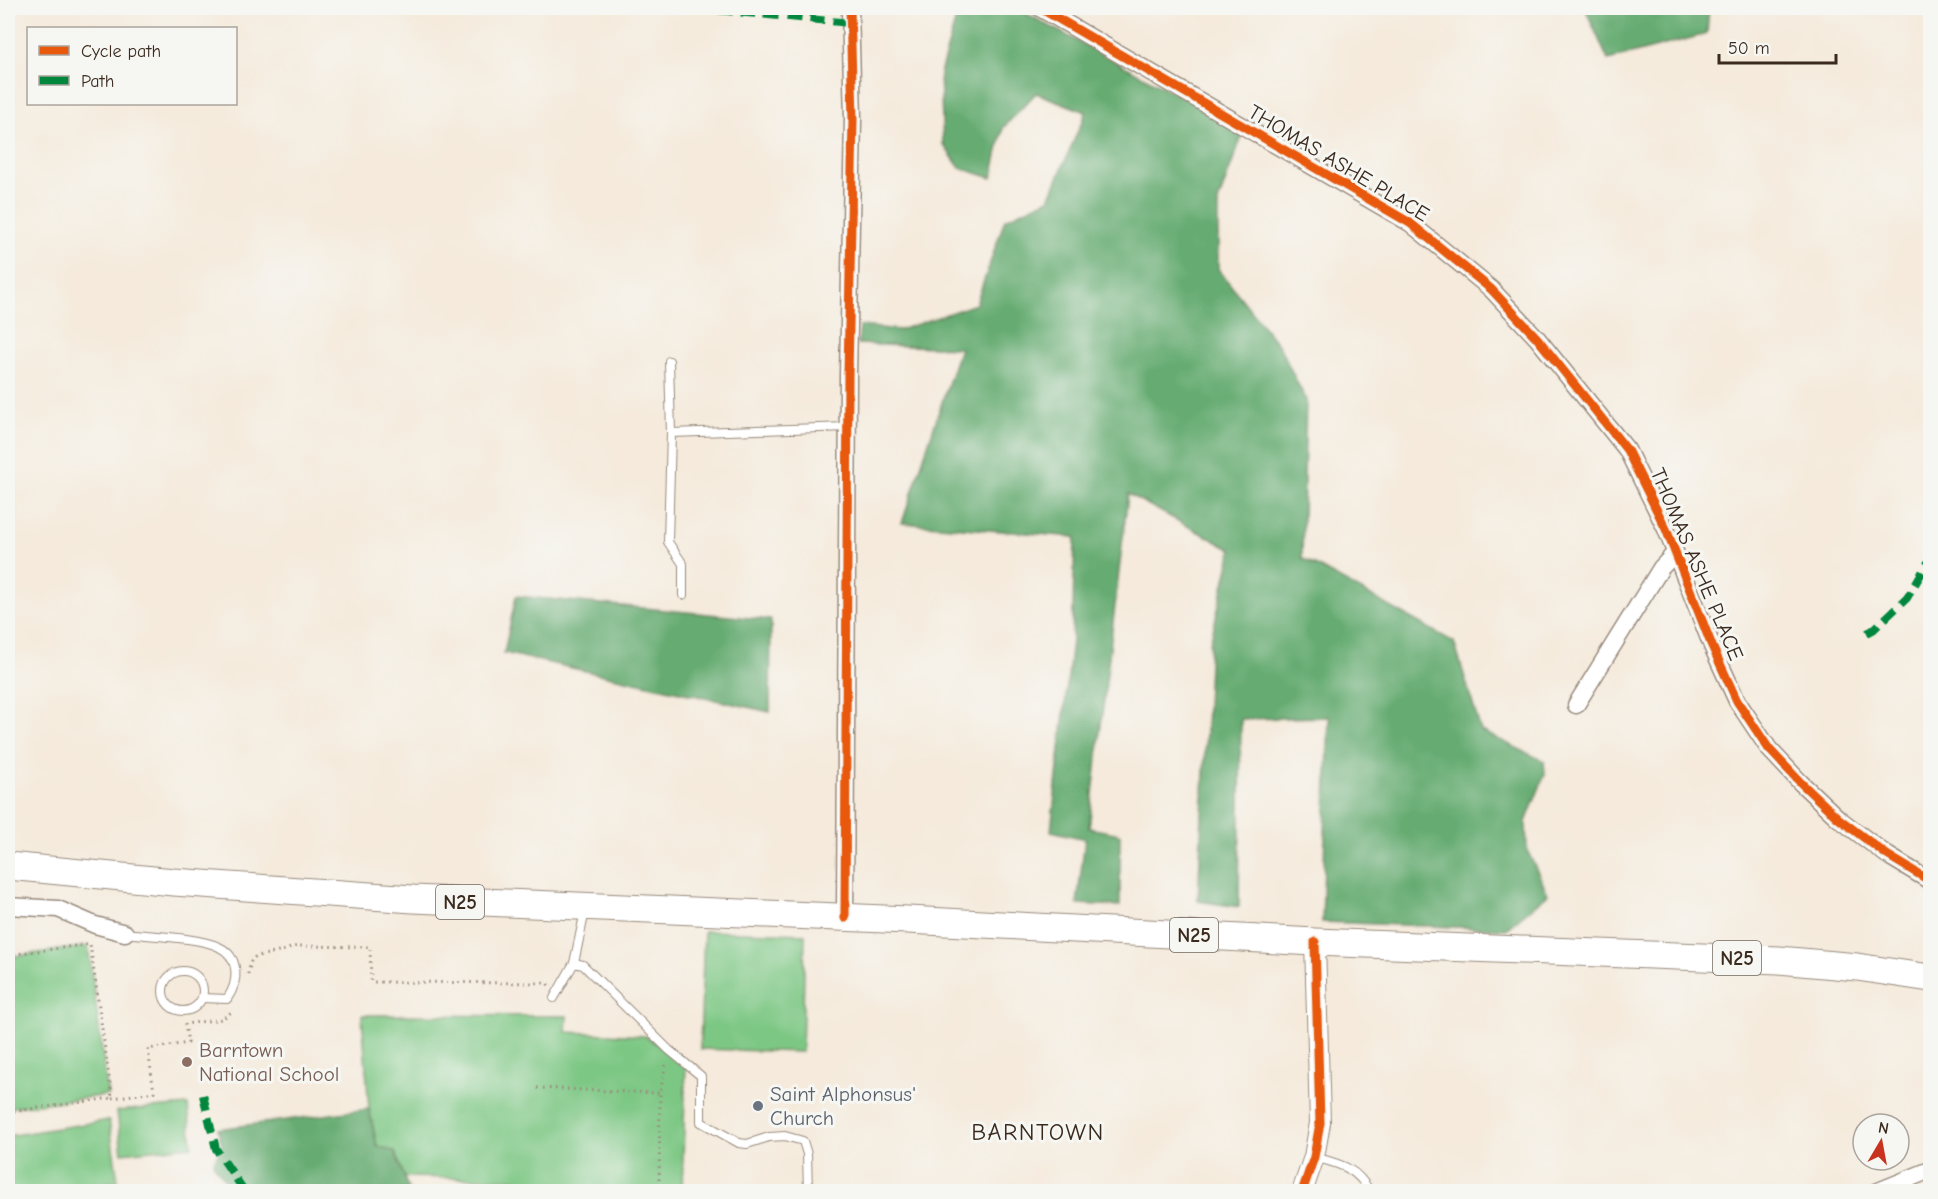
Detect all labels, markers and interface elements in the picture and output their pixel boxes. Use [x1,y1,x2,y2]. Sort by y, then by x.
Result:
legend [27,27,237,105]
scale bar [1719,27,1836,65]
text: 50 m [1728,38,1770,59]
text: Cycle path [81,41,161,62]
text: Path [81,71,114,92]
street label: THOMAS ASHE PLACE [1244,100,1434,226]
street label: THOMAS ASHE PLACE [1646,464,1748,664]
road number: N25 [436,885,484,919]
road number: N25 [1170,918,1218,952]
road number: N25 [1713,941,1761,975]
place label: Barntown National School [199,1038,339,1086]
marker: Barntown National School [180,1055,194,1069]
place label: Saint Alphonsus' Church [770,1082,916,1130]
marker: Saint Alphonsus' Church [751,1099,765,1113]
north arrow [1851,1112,1911,1172]
district label: BARNTOWN [971,1118,1105,1146]
text: N [1877,1118,1890,1138]

